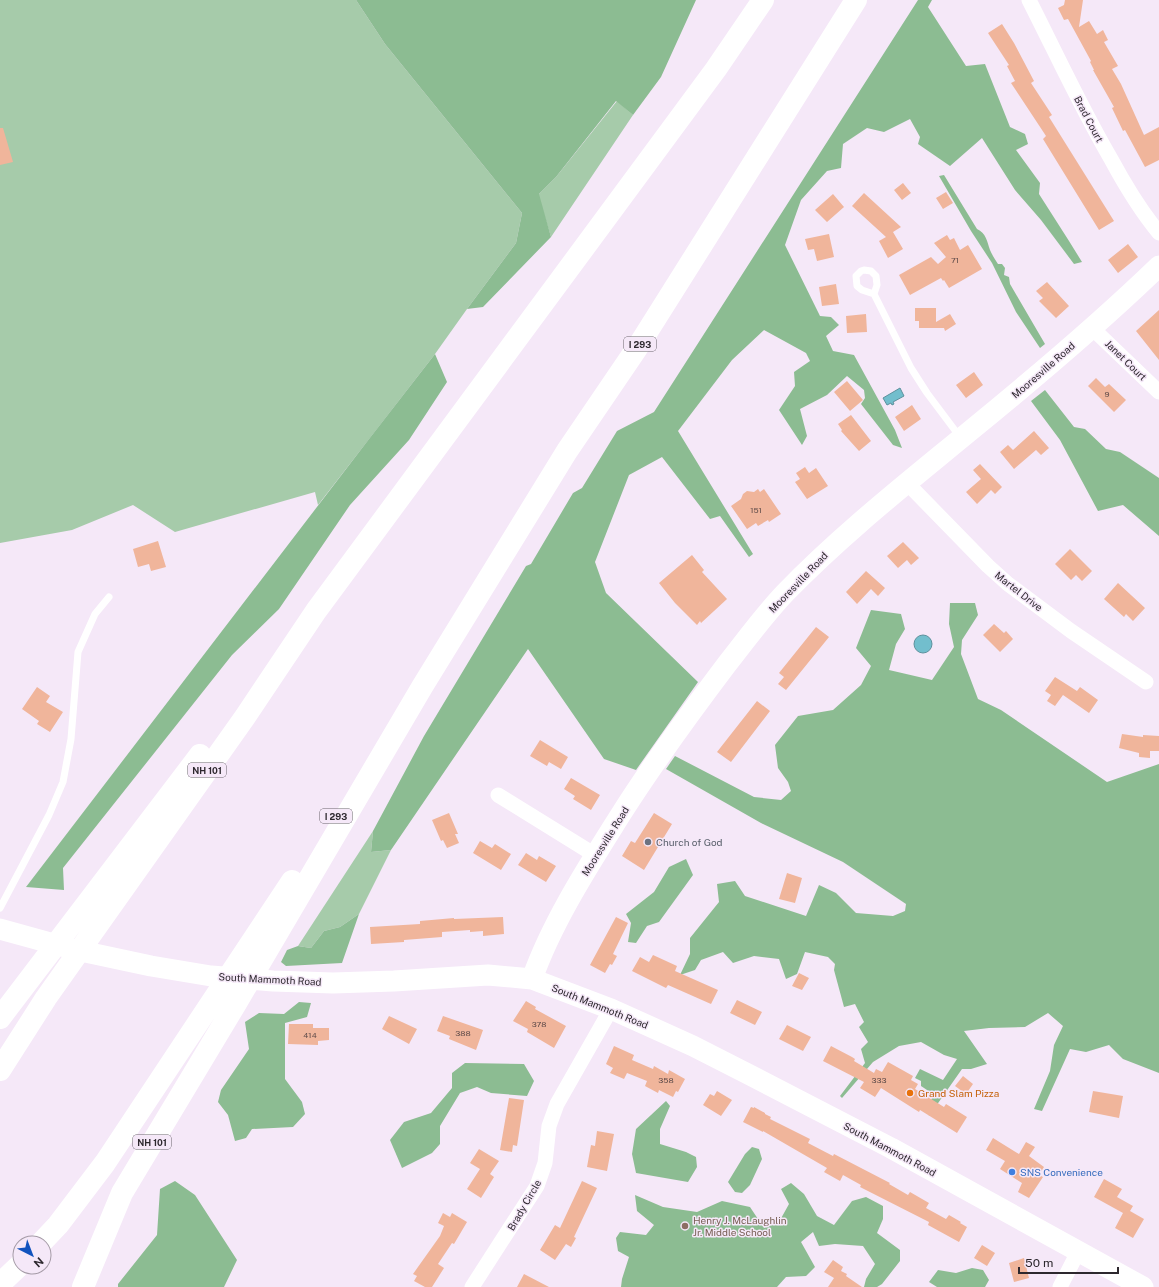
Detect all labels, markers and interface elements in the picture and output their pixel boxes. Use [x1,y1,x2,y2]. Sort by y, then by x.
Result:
street label: Brad Court [1072,94,1106,144]
house number: 71 [951,255,959,265]
road number: I 293 [624,337,656,351]
street label: Janet Court [1103,337,1149,383]
street label: Mooresville Road [1009,339,1077,401]
house number: 9 [1105,389,1110,399]
house number: 151 [750,505,762,515]
street label: Mooresville Road [766,549,830,615]
street label: Martel Drive [993,569,1045,613]
road number: NH 101 [188,763,226,777]
street label: Mooresville Road [579,804,631,878]
road number: I 293 [320,809,352,823]
place label: Church of God [656,836,723,848]
marker: Church of God [643,837,653,847]
street label: South Mammoth Road [218,970,322,988]
street label: South Mammoth Road [550,981,650,1031]
house number: 378 [532,1019,546,1029]
house number: 388 [455,1028,471,1038]
house number: 414 [303,1030,317,1040]
house number: 358 [658,1075,674,1085]
house number: 333 [871,1075,887,1085]
place label: Grand Slam Pizza [918,1087,999,1099]
marker: Grand Slam Pizza [905,1088,915,1098]
street label: South Mammoth Road [842,1120,938,1179]
road number: NH 101 [133,1135,171,1149]
place label: SNS Convenience [1020,1166,1103,1178]
marker: SNS Convenience [1007,1167,1017,1177]
street label: Brady Circle [505,1177,544,1233]
place label: Henry J. McLaughlin Jr. Middle School [693,1214,787,1238]
marker: Henry J. McLaughlin Jr. Middle School [680,1221,690,1231]
north arrow [12,1235,52,1275]
scale bar [1019,1249,1118,1275]
text: N [31,1255,46,1270]
text: 50 m [1025,1256,1053,1270]

